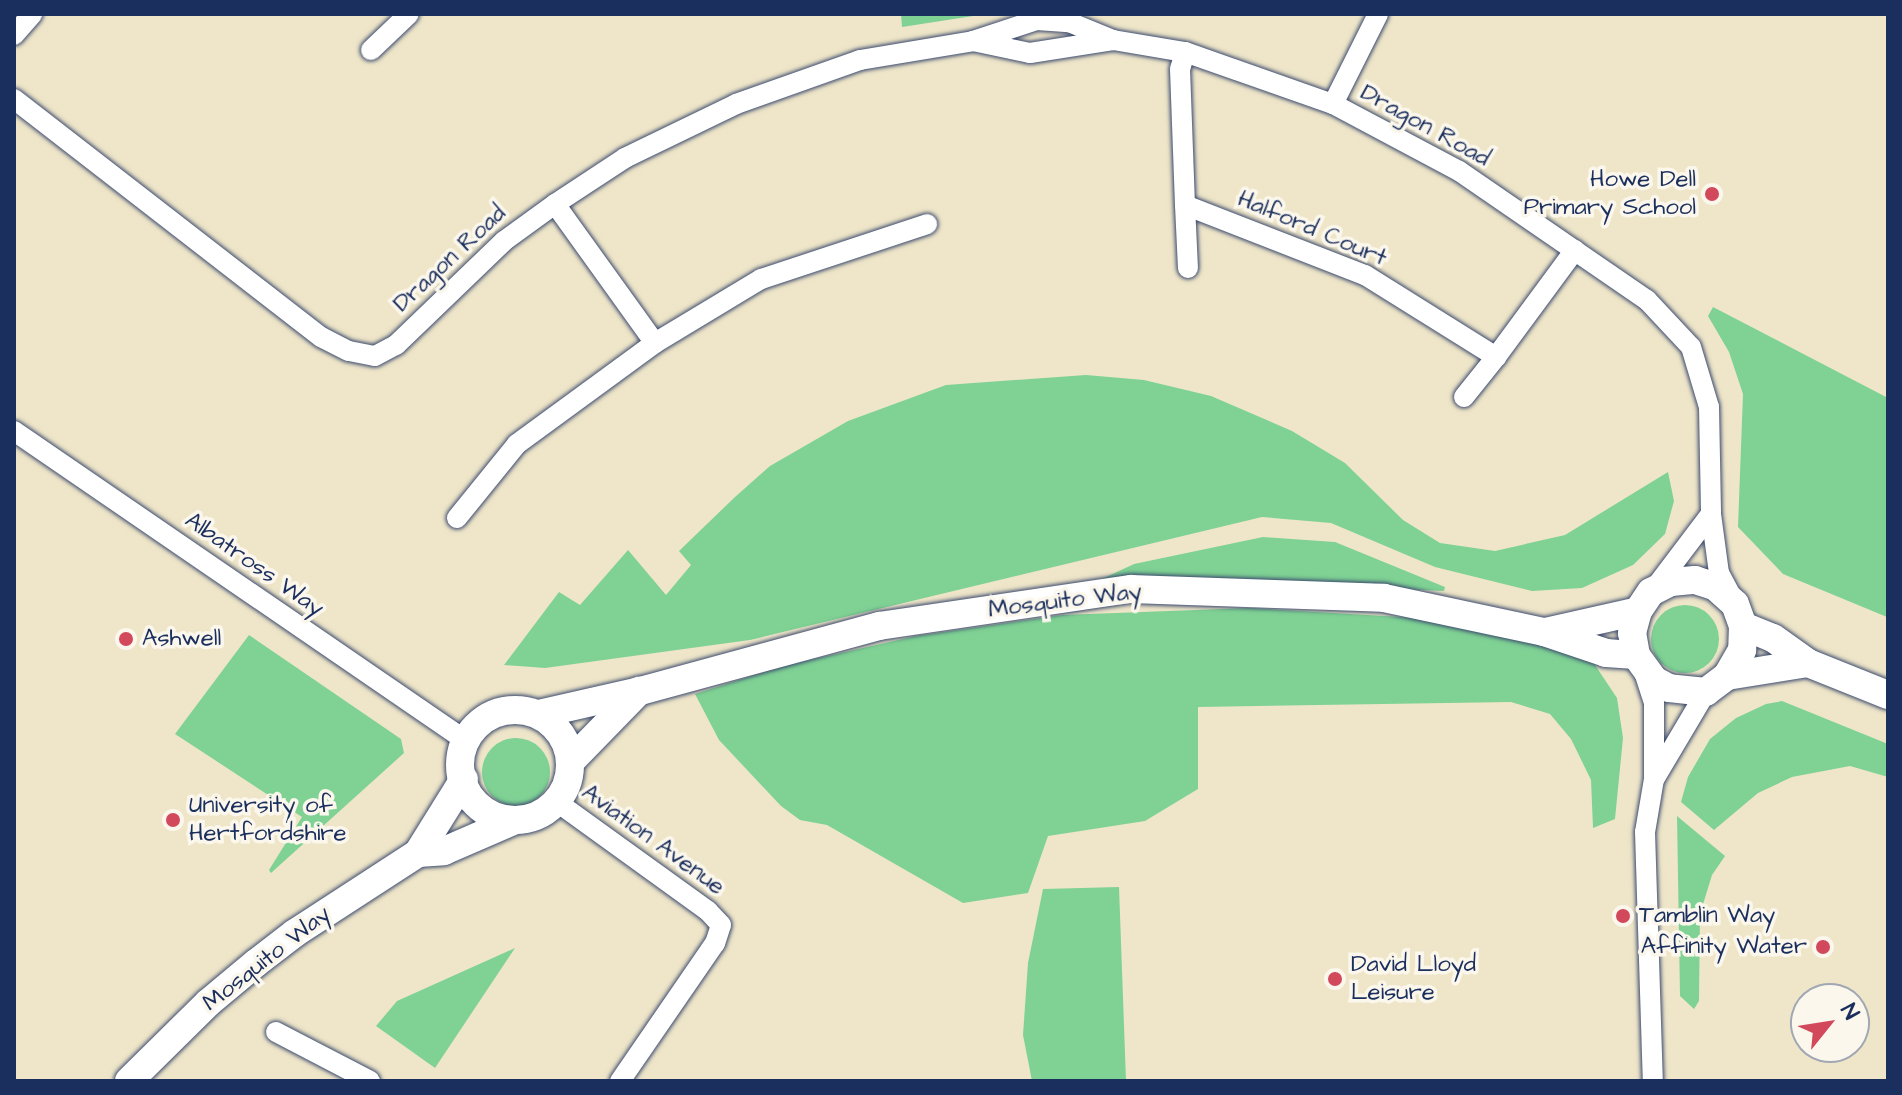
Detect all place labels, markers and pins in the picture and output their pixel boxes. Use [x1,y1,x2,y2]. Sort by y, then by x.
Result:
place label: Howe Dell Primary School [1524,166,1696,222]
marker: Howe Dell Primary School [1703,185,1721,203]
place label: Ashwell [142,625,221,653]
marker: Ashwell [117,630,135,648]
place label: University of Hertfordshire [189,792,347,848]
marker: University of Hertfordshire [164,811,182,829]
place label: Tamblin Way [1639,902,1775,930]
marker: Tamblin Way [1614,907,1632,925]
place label: Affinity Water [1641,933,1807,961]
marker: Affinity Water [1814,938,1832,956]
place label: David Lloyd Leisure [1351,951,1476,1007]
marker: David Lloyd Leisure [1326,970,1344,988]

